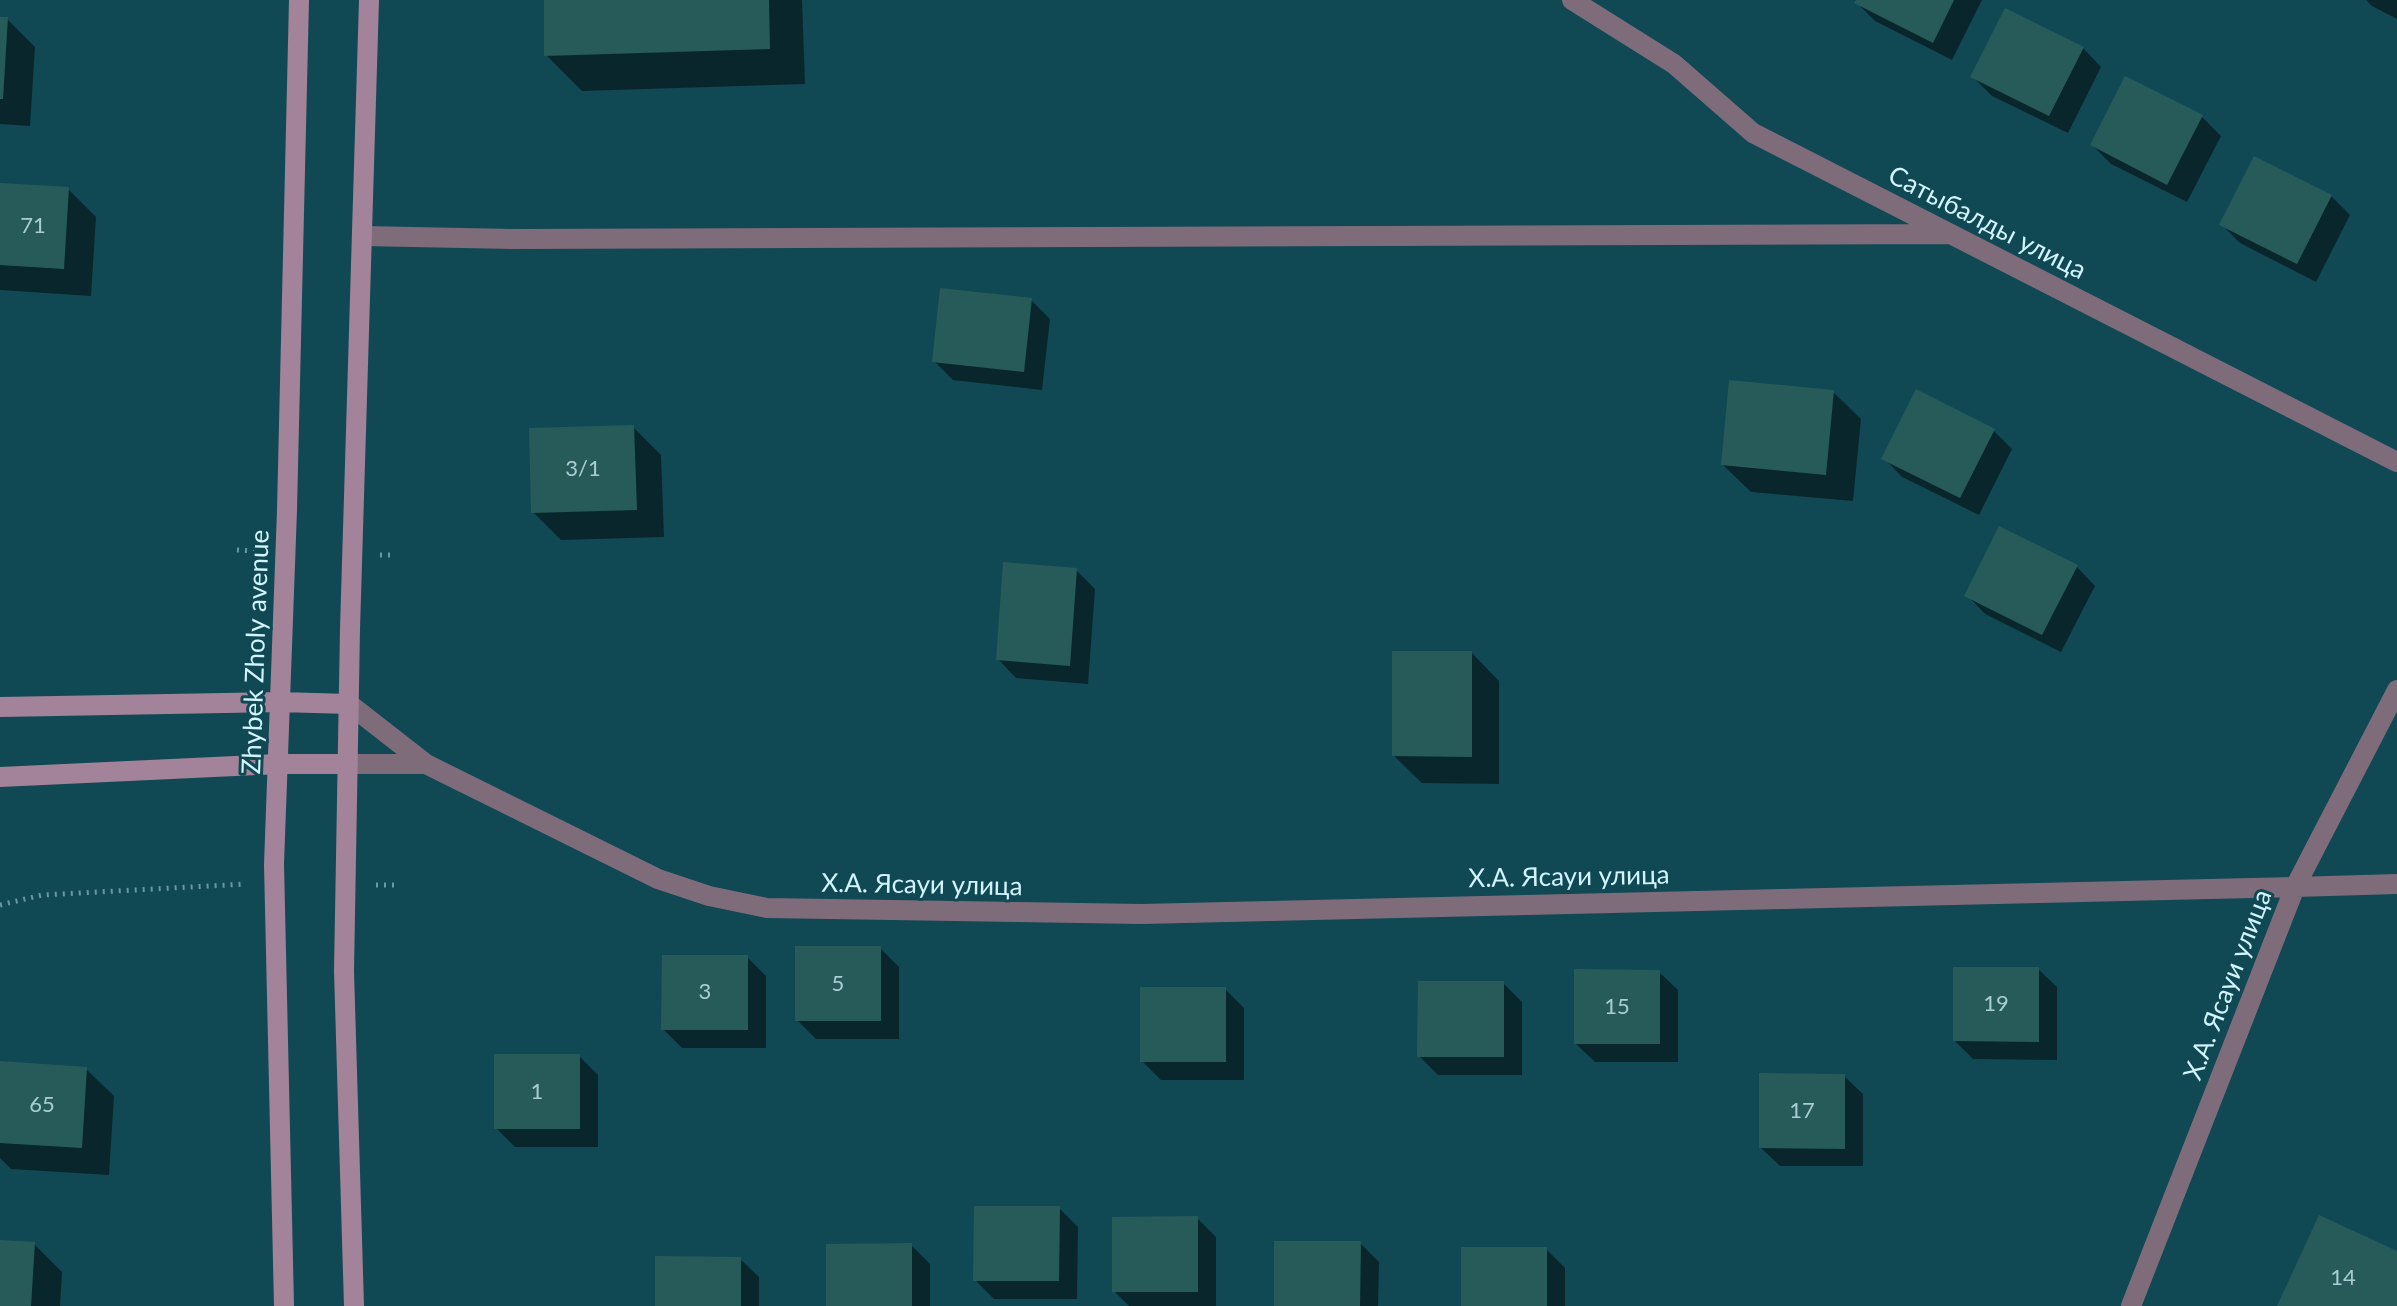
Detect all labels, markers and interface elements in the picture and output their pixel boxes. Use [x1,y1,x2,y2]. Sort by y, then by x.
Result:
street label: Сатыбалды улица [1883,160,2091,286]
house number: 71 [20,213,46,239]
house number: 3/1 [565,456,601,482]
street label: Zhybek Zholy avenue [236,529,276,775]
street label: Х.А. Ясауи улица [1468,860,1670,894]
street label: Х.А. Ясауи улица [821,868,1023,902]
street label: Х.А. Ясауи улица [2177,885,2279,1085]
house number: 5 [832,971,844,997]
house number: 3 [699,979,711,1005]
house number: 19 [1983,991,2009,1017]
house number: 15 [1604,994,1630,1020]
house number: 1 [531,1079,543,1105]
house number: 65 [29,1092,55,1118]
house number: 17 [1789,1098,1815,1124]
house number: 14 [2330,1265,2356,1291]

